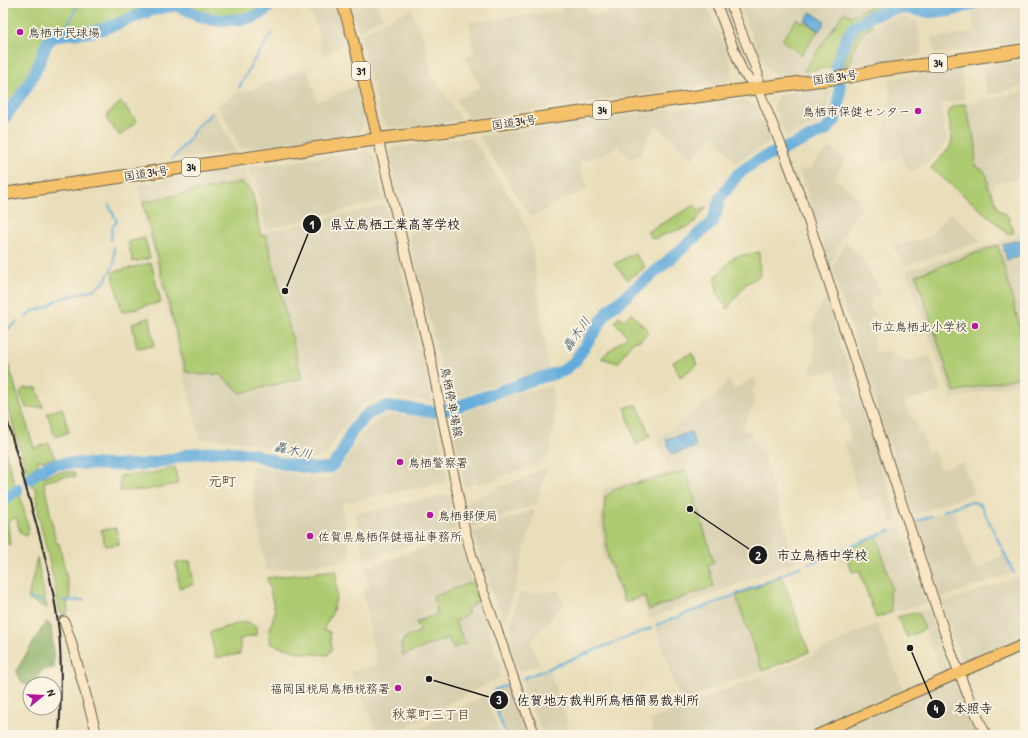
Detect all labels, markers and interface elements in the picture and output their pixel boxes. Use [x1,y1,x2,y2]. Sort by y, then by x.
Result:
place label: 鳥栖市民球場 [28,24,100,41]
marker: 鳥栖市民球場 [15,27,25,37]
road number: 34 [929,54,947,72]
road number: 31 [352,62,370,80]
street label: 国道34号 [811,65,859,89]
road number: 34 [593,101,611,119]
place label: 鳥栖市保健センター [802,103,910,120]
marker: 鳥栖市保健センター [913,106,923,116]
street label: 国道34号 [490,110,538,134]
road number: 34 [182,158,200,176]
street label: 国道34号 [122,161,170,185]
callout: 県立鳥栖工業高等学校 [302,212,468,237]
text: 県立鳥栖工業高等学校 [330,215,460,233]
text: 1 [310,216,315,233]
water label: 轟木川 [557,313,595,355]
place label: 市立鳥栖北小学校 [871,318,967,335]
marker: 市立鳥栖北小学校 [970,321,980,331]
street label: 鳥栖停車場線 [437,365,467,439]
water label: 轟木川 [272,437,314,463]
place label: 鳥栖警察署 [408,454,468,471]
marker: 鳥栖警察署 [395,457,405,467]
district label: 元町 [208,471,236,490]
place label: 鳥栖郵便局 [438,507,498,524]
marker: 鳥栖郵便局 [425,510,435,520]
place label: 佐賀県鳥栖保健福祉事務所 [318,528,462,545]
marker: 佐賀県鳥栖保健福祉事務所 [305,531,315,541]
callout: 市立鳥栖中学校 [748,543,875,568]
text: 市立鳥栖中学校 [776,546,868,564]
text: 2 [755,547,761,564]
north arrow [22,676,62,716]
place label: 福岡国税局鳥栖税務署 [270,680,390,697]
marker: 福岡国税局鳥栖税務署 [393,683,403,693]
text: N [44,688,59,698]
callout: 佐賀地方裁判所鳥栖簡易裁判所 [489,688,707,713]
text: 3 [496,691,502,708]
text: 佐賀地方裁判所鳥栖簡易裁判所 [517,691,699,709]
callout: 本照寺 [926,696,1001,721]
text: 本照寺 [953,699,993,717]
text: 4 [934,700,939,717]
district label: 秋葉町三丁目 [392,705,470,723]

